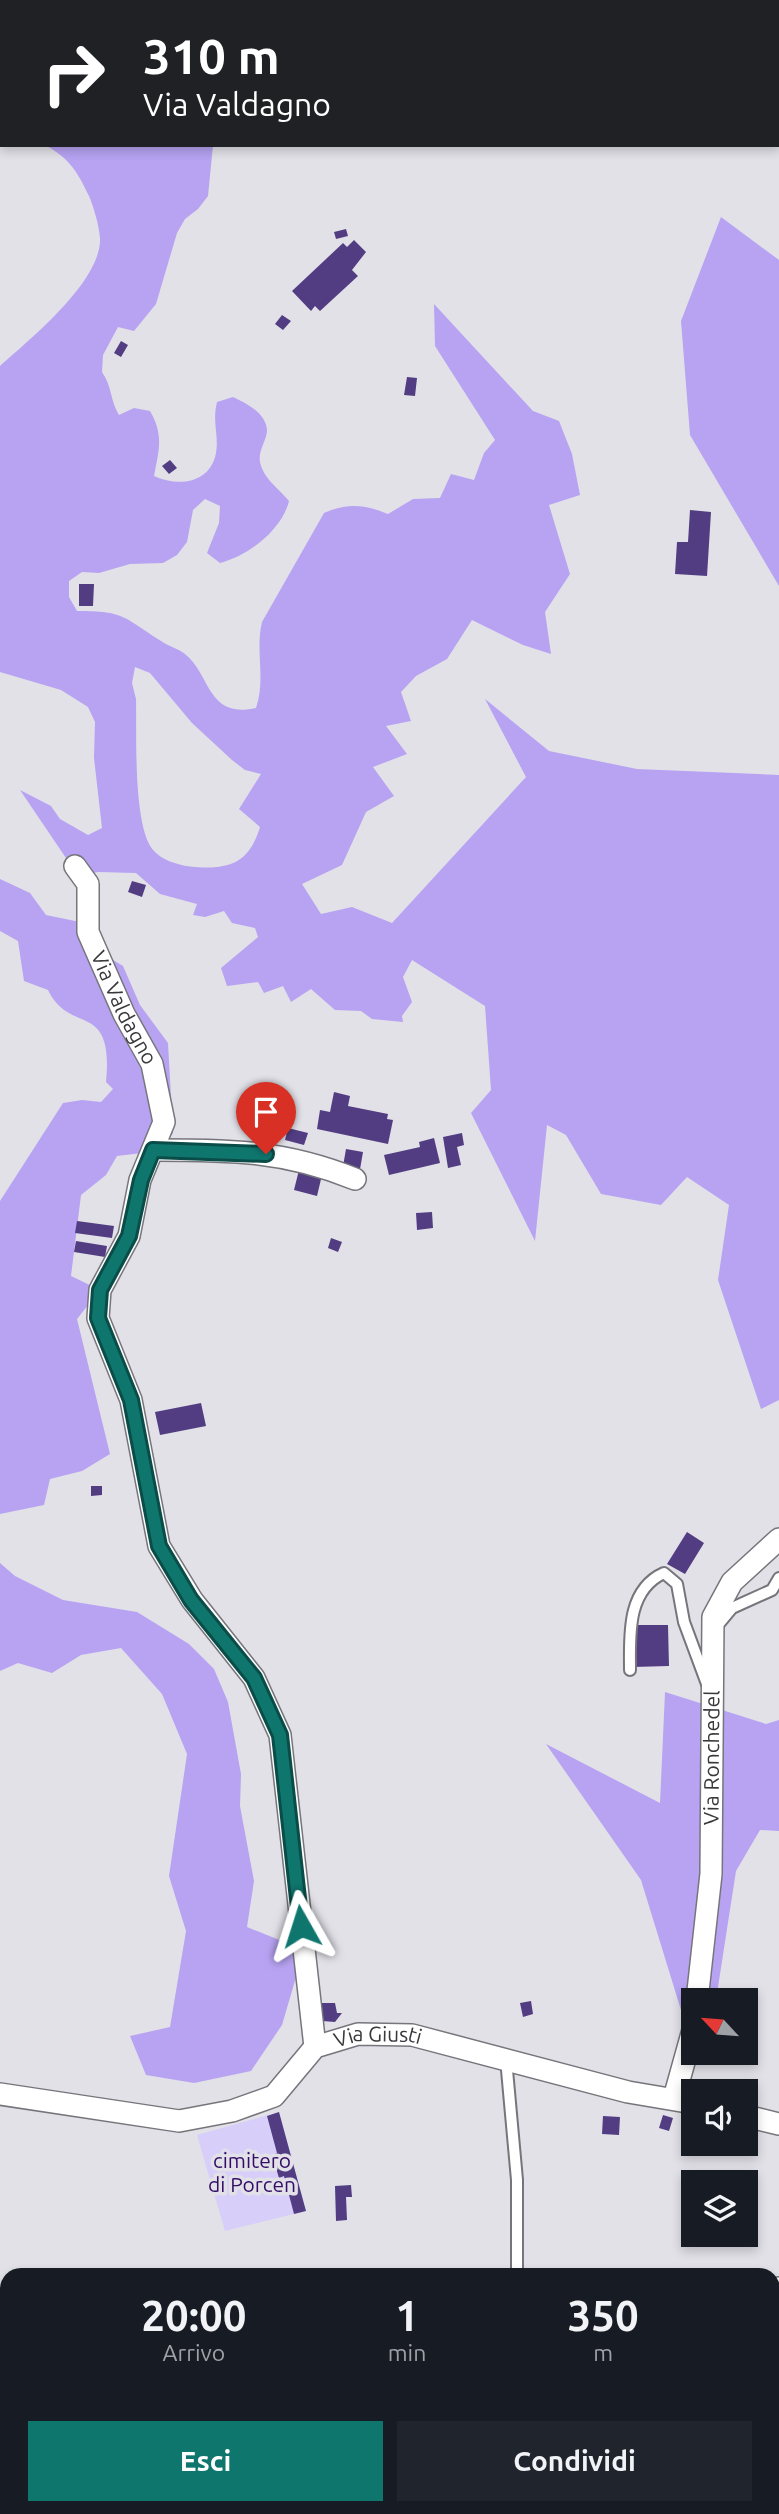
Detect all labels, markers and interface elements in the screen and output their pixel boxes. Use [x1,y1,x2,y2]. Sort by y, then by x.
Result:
icon: right [28,28,119,119]
text: 310 m [143,28,280,83]
text: Via Valdagno [143,86,331,122]
street label: Via Valdagno [87,947,163,1068]
pin [236,1082,296,1154]
icon: arrive [247,1093,285,1131]
street label: Via Ronchedel [698,1690,723,1825]
position arrow [264,1889,338,1963]
north arrow [681,1988,758,2065]
map controls [681,1988,758,2247]
street label: Via Giusti [331,2021,425,2052]
button: sound [681,2079,758,2156]
park label: cimitero di Porcen [208,2148,296,2196]
button: layers [681,2170,758,2247]
text: 20:00 [141,2292,246,2339]
text: 1 [395,2292,419,2339]
text: 350 [568,2292,639,2339]
text: Arrivo [163,2340,225,2365]
text: min [388,2340,426,2365]
text: m [593,2340,613,2365]
button: Esci [28,2421,383,2501]
button: Condividi [397,2421,752,2501]

